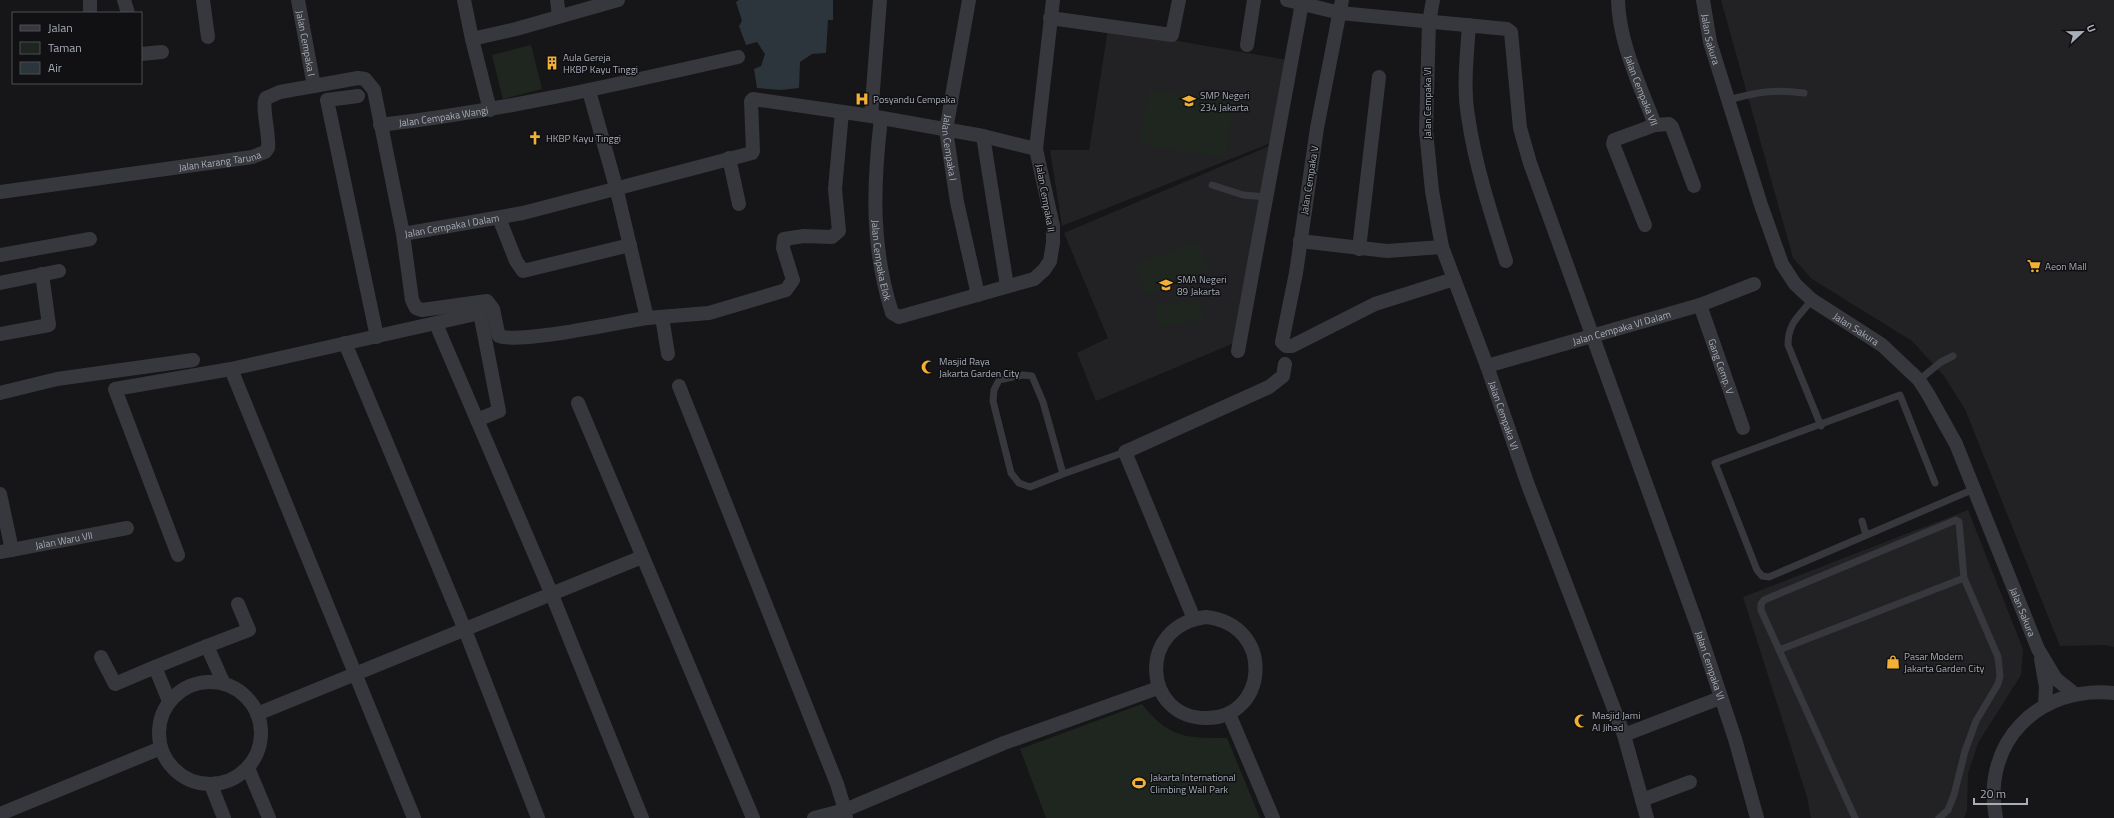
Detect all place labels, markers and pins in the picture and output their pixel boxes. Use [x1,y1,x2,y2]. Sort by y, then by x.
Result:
place label: Aula Gereja HKBP Kayu Tinggi [563,50,638,77]
building icon: Aula Gereja HKBP Kayu Tinggi [544,55,560,71]
place label: SMP Negeri 234 Jakarta [1200,88,1250,115]
hospital icon: Posyandu Cempaka [854,91,870,107]
place label: Posyandu Cempaka [873,92,955,107]
school or university icon: SMP Negeri 234 Jakarta [1181,93,1197,109]
church icon: HKBP Kayu Tinggi [527,130,543,146]
place label: HKBP Kayu Tinggi [546,131,621,146]
supermarket icon: Aeon Mall [2026,258,2042,274]
place label: Aeon Mall [2045,259,2087,274]
place label: SMA Negeri 89 Jakarta [1177,272,1227,299]
school or university icon: SMA Negeri 89 Jakarta [1158,277,1174,293]
place label: Masjid Raya Jakarta Garden City [939,354,1019,381]
mosque icon: Masjid Raya Jakarta Garden City [920,359,936,375]
place label: Pasar Modern Jakarta Garden City [1904,649,1984,676]
shop icon: Pasar Modern Jakarta Garden City [1885,654,1901,670]
place label: Masjid Jami Al Jihad [1592,708,1640,735]
mosque icon: Masjid Jami Al Jihad [1573,713,1589,729]
place label: Jakarta International Climbing Wall Park [1150,770,1236,797]
sports icon: Jakarta International Climbing Wall Park [1131,775,1147,791]

